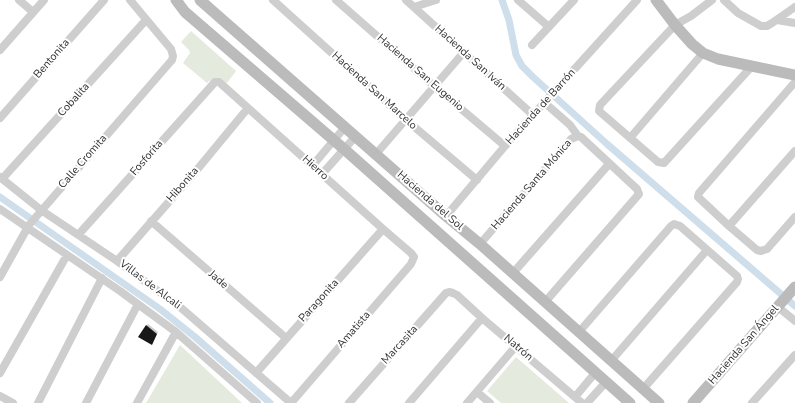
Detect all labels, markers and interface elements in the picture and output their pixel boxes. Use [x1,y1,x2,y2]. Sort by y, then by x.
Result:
street label: Hacienda San Iván [432,23,508,93]
street label: Hacienda San Eugenio [374,32,466,114]
street label: Bentonita [31,37,73,81]
street label: Hacienda San Marcelo [329,49,419,133]
street label: Hacienda de Barrón [503,66,579,148]
street label: Cobalita [55,80,93,120]
street label: Calle Cromita [56,132,110,192]
street label: Fosforita [128,137,166,179]
street label: Hacienda Santa Mónica [489,137,575,233]
street label: Hierro [299,153,331,183]
street label: Hibonita [164,165,202,205]
street label: Hacienda del Sol [394,169,466,233]
street label: Villas de Alcali [117,258,183,312]
street label: Jade [205,268,231,292]
street label: Paragonita [296,277,342,325]
street label: Hacienda San Ángel [706,303,782,387]
street label: Amatista [334,309,374,351]
street label: Marcasita [379,323,421,367]
street label: Natrón [501,332,535,364]

